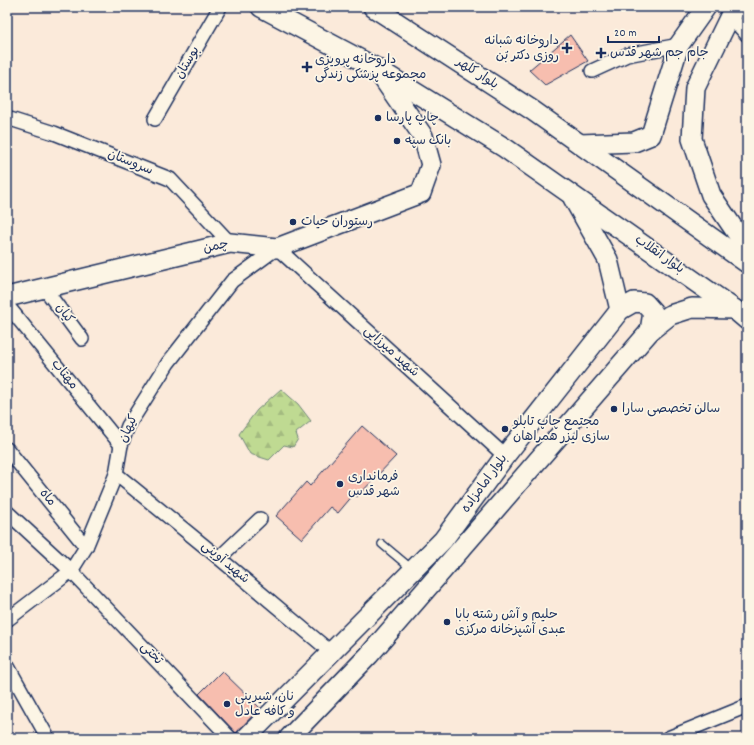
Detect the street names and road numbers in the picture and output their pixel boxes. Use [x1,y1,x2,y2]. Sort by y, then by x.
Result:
street label: بوستان [171,43,205,83]
street label: بلوار کلهر [451,53,502,95]
street label: سروستان [104,145,156,181]
street label: بلوار انقلاب [630,231,688,279]
street label: چمن [202,235,230,259]
street label: کیان [50,300,78,329]
street label: شهید میرزایی [359,322,423,382]
street label: مهتاب [46,356,82,394]
street label: کیهان [114,412,144,446]
street label: بلوار امامزاده [457,451,513,517]
street label: ماه [34,485,60,511]
street label: شهید آوینی [197,537,253,589]
street label: تختی [135,638,167,670]

